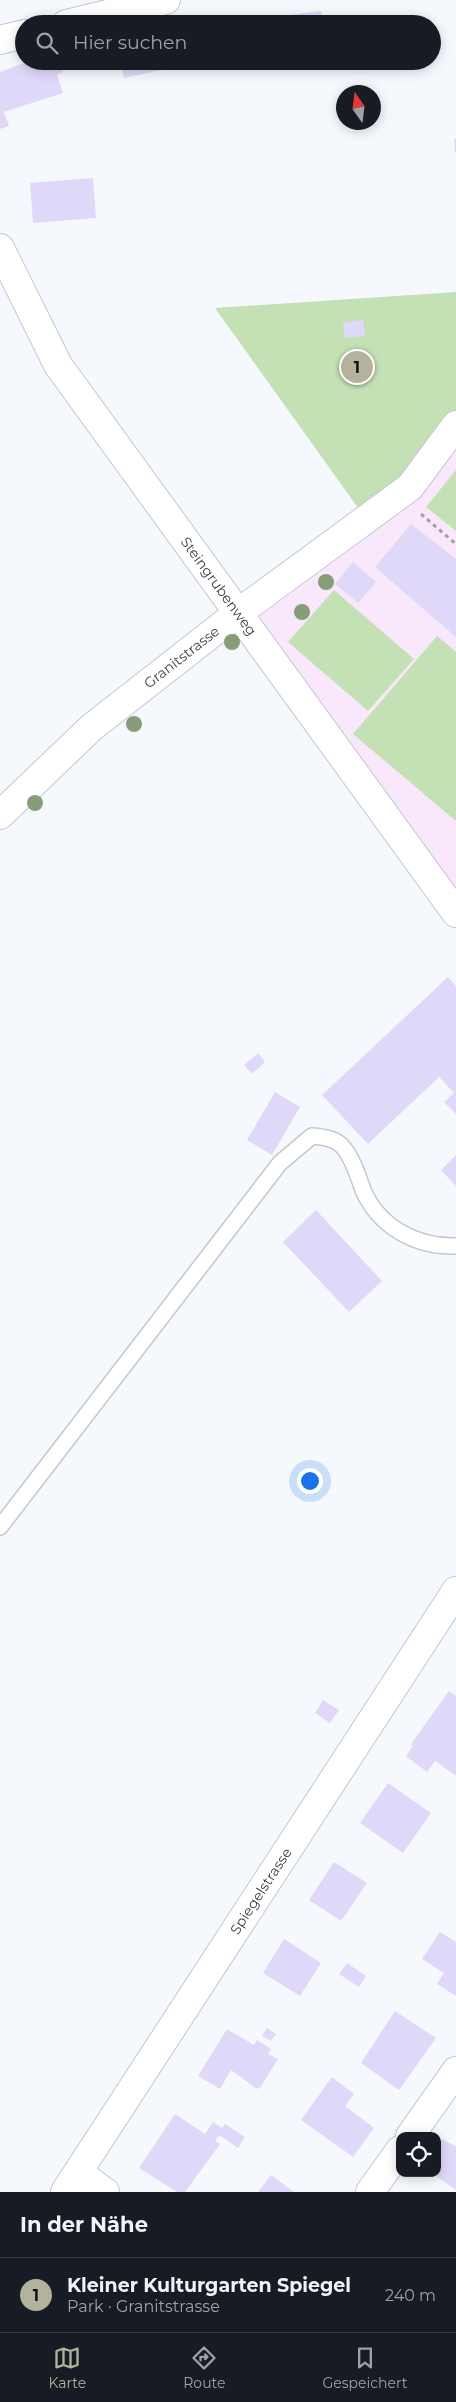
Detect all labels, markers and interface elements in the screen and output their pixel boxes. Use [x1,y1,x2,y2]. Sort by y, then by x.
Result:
search box [15,15,441,70]
icon: search [33,29,61,57]
text: Hier suchen [73,31,187,54]
north arrow [336,85,381,130]
pin: 1 [341,348,373,386]
street label: Steingrubenweg [177,533,261,639]
street label: Granitstrasse [140,622,223,692]
your location [297,1468,323,1494]
street label: Spiegelstrasse [226,1844,296,1938]
map controls [396,2132,441,2177]
button: locate [396,2132,441,2177]
text: In der Nähe [20,2212,148,2237]
text: Kleiner Kulturgarten Spiegel [67,2274,351,2297]
text: 1 [33,2286,39,2305]
text: 240 m [385,2286,436,2305]
text: Park · Granitstrasse [67,2297,220,2316]
tab: Karte [49,2344,86,2392]
tab: Route [183,2344,225,2392]
tab: Gespeichert [322,2344,407,2392]

